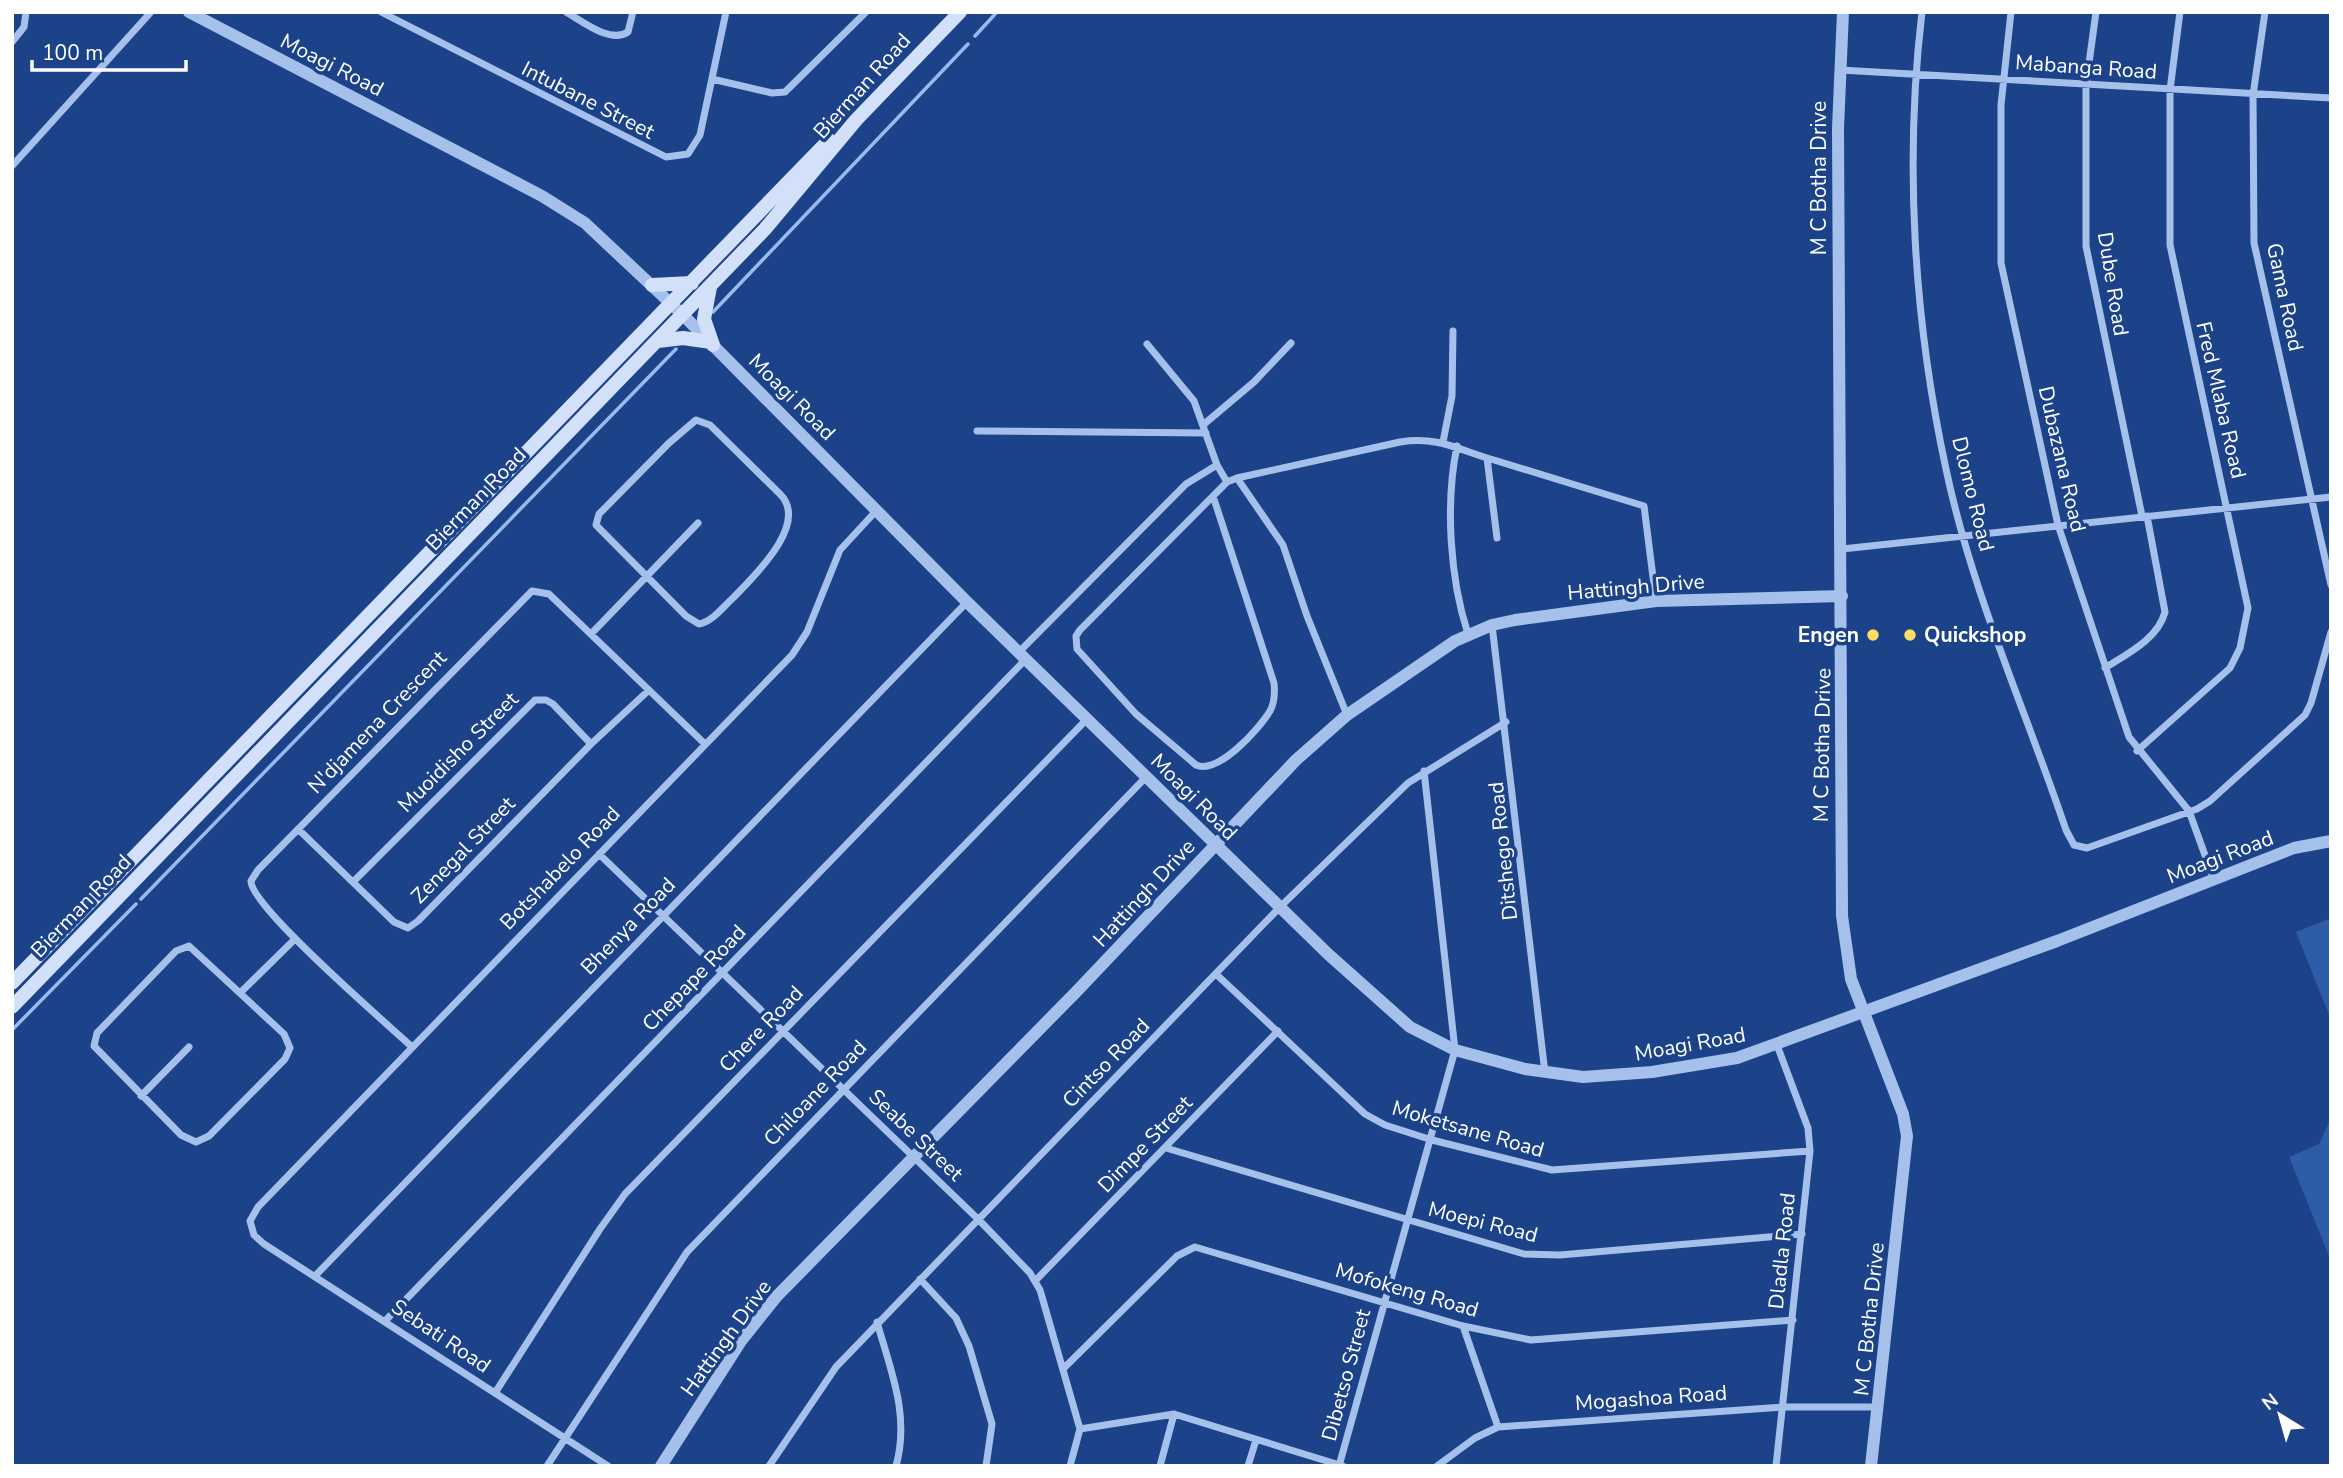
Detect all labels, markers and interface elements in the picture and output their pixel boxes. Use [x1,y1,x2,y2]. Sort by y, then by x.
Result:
street label: Moagi Road [276,27,388,103]
street label: Bierman Road [807,27,917,145]
scale bar [32,28,186,72]
text: 100 m [42,39,103,67]
street label: Mabanga Road [2014,48,2158,86]
street label: Intubane Street [517,54,660,146]
street label: M C Botha Drive [1805,101,1833,255]
street label: Dube Road [2091,230,2135,338]
street label: Gama Road [2260,240,2310,354]
street label: Fred Mlaba Road [2189,319,2253,481]
street label: Moagi Road [742,347,842,447]
street label: Dubazana Road [2032,383,2092,535]
street label: Dlomo Road [1945,434,2001,554]
street label: Bierman Road [420,441,532,557]
street label: Hattingh Drive [1566,567,1706,607]
place label: Engen [1798,621,1859,649]
place label: Quickshop [1924,621,2026,649]
marker: Engen [1865,627,1881,643]
marker: Quickshop [1902,627,1918,643]
street label: N'djamena Crescent [301,644,453,800]
street label: M C Botha Drive [1807,668,1837,822]
street label: Muoidisho Street [392,685,525,818]
street label: Moagi Road [1144,747,1244,847]
street label: Ditshego Road [1482,780,1524,922]
street label: Zenegal Street [405,790,522,910]
street label: Botshabelo Road [494,800,626,936]
street label: Moagi Road [2163,824,2277,890]
street label: Hattingh Drive [1087,833,1201,953]
street label: Bierman Road [25,848,137,964]
street label: Bhenya Road [574,871,682,981]
street label: Chepape Road [636,919,752,1037]
street label: Chere Road [713,980,809,1078]
street label: Cintso Road [1056,1012,1156,1114]
street label: Moagi Road [1632,1020,1748,1068]
street label: Chiloane Road [757,1034,873,1152]
street label: Seabe Street [863,1083,970,1188]
street label: Dimpe Street [1092,1089,1199,1199]
street label: Moketsane Road [1389,1094,1547,1164]
street label: Dladla Road [1762,1191,1802,1311]
street label: Moepi Road [1425,1195,1541,1249]
street label: M C Botha Drive [1847,1241,1891,1397]
street label: Mofokeng Road [1332,1256,1482,1324]
street label: Hattingh Drive [674,1274,778,1402]
street label: Sebati Road [386,1293,496,1379]
street label: Dibetso Street [1315,1305,1377,1444]
street label: Mogashoa Road [1574,1379,1728,1417]
north arrow [2245,1380,2315,1450]
text: N [2257,1388,2284,1417]

